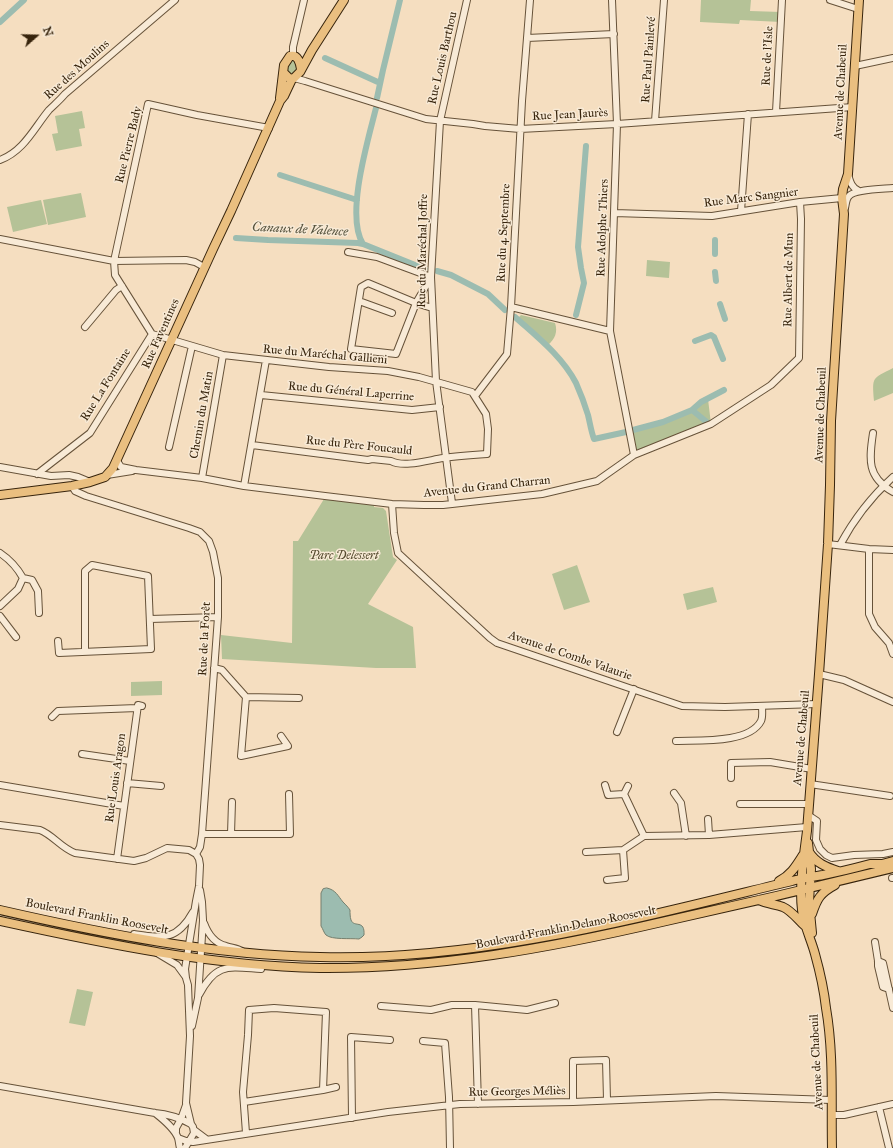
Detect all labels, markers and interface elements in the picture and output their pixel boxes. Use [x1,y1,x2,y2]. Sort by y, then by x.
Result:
street label: Rue Louis Barthou [425,10,461,106]
north arrow [16,16,56,56]
street label: Rue Paul Painlevé [639,16,659,104]
text: N [40,25,55,38]
street label: Rue de l'Isle [759,26,777,86]
street label: Rue des Moulins [42,37,112,103]
street label: Avenue de Chabeuil [831,44,851,140]
street label: Rue Pierre Bady [113,105,145,185]
street label: Rue Jean Jaurès [532,106,608,124]
street label: Rue Adolphe Thiers [594,179,612,277]
street label: Rue du 4 Septembre [494,183,514,283]
street label: Rue Marc Sangnier [703,185,799,211]
street label: Rue du Maréchal Joffre [415,194,431,308]
water label: Canaux de Valence [252,220,348,240]
street label: Rue Albert de Mun [781,233,797,327]
street label: Rue Faventines [139,297,183,371]
street label: Rue du Maréchal Gallieni [262,342,388,368]
street label: Rue La Fontaine [78,346,134,424]
street label: Avenue de Chabeuil [812,367,830,463]
street label: Chemin du Matin [187,370,217,460]
street label: Rue du Général Laperrine [287,379,415,405]
street label: Rue du Père Foucauld [305,433,413,459]
street label: Avenue du Grand Charran [423,473,551,501]
park label: Parc Delessert [309,549,379,563]
street label: Rue de la Forêt [196,602,214,676]
street label: Avenue de Combe Valaurie [506,628,634,684]
street label: Avenue de Chabeuil [791,690,813,786]
street label: Rue Louis Aragon [103,733,129,823]
street label: Boulevard Franklin Roosevelt [24,896,170,938]
street label: Boulevard Franklin Delano Roosevelt [475,903,657,953]
street label: Avenue de Chabeuil [807,1014,827,1110]
street label: Rue Georges Méliès [468,1084,566,1100]

